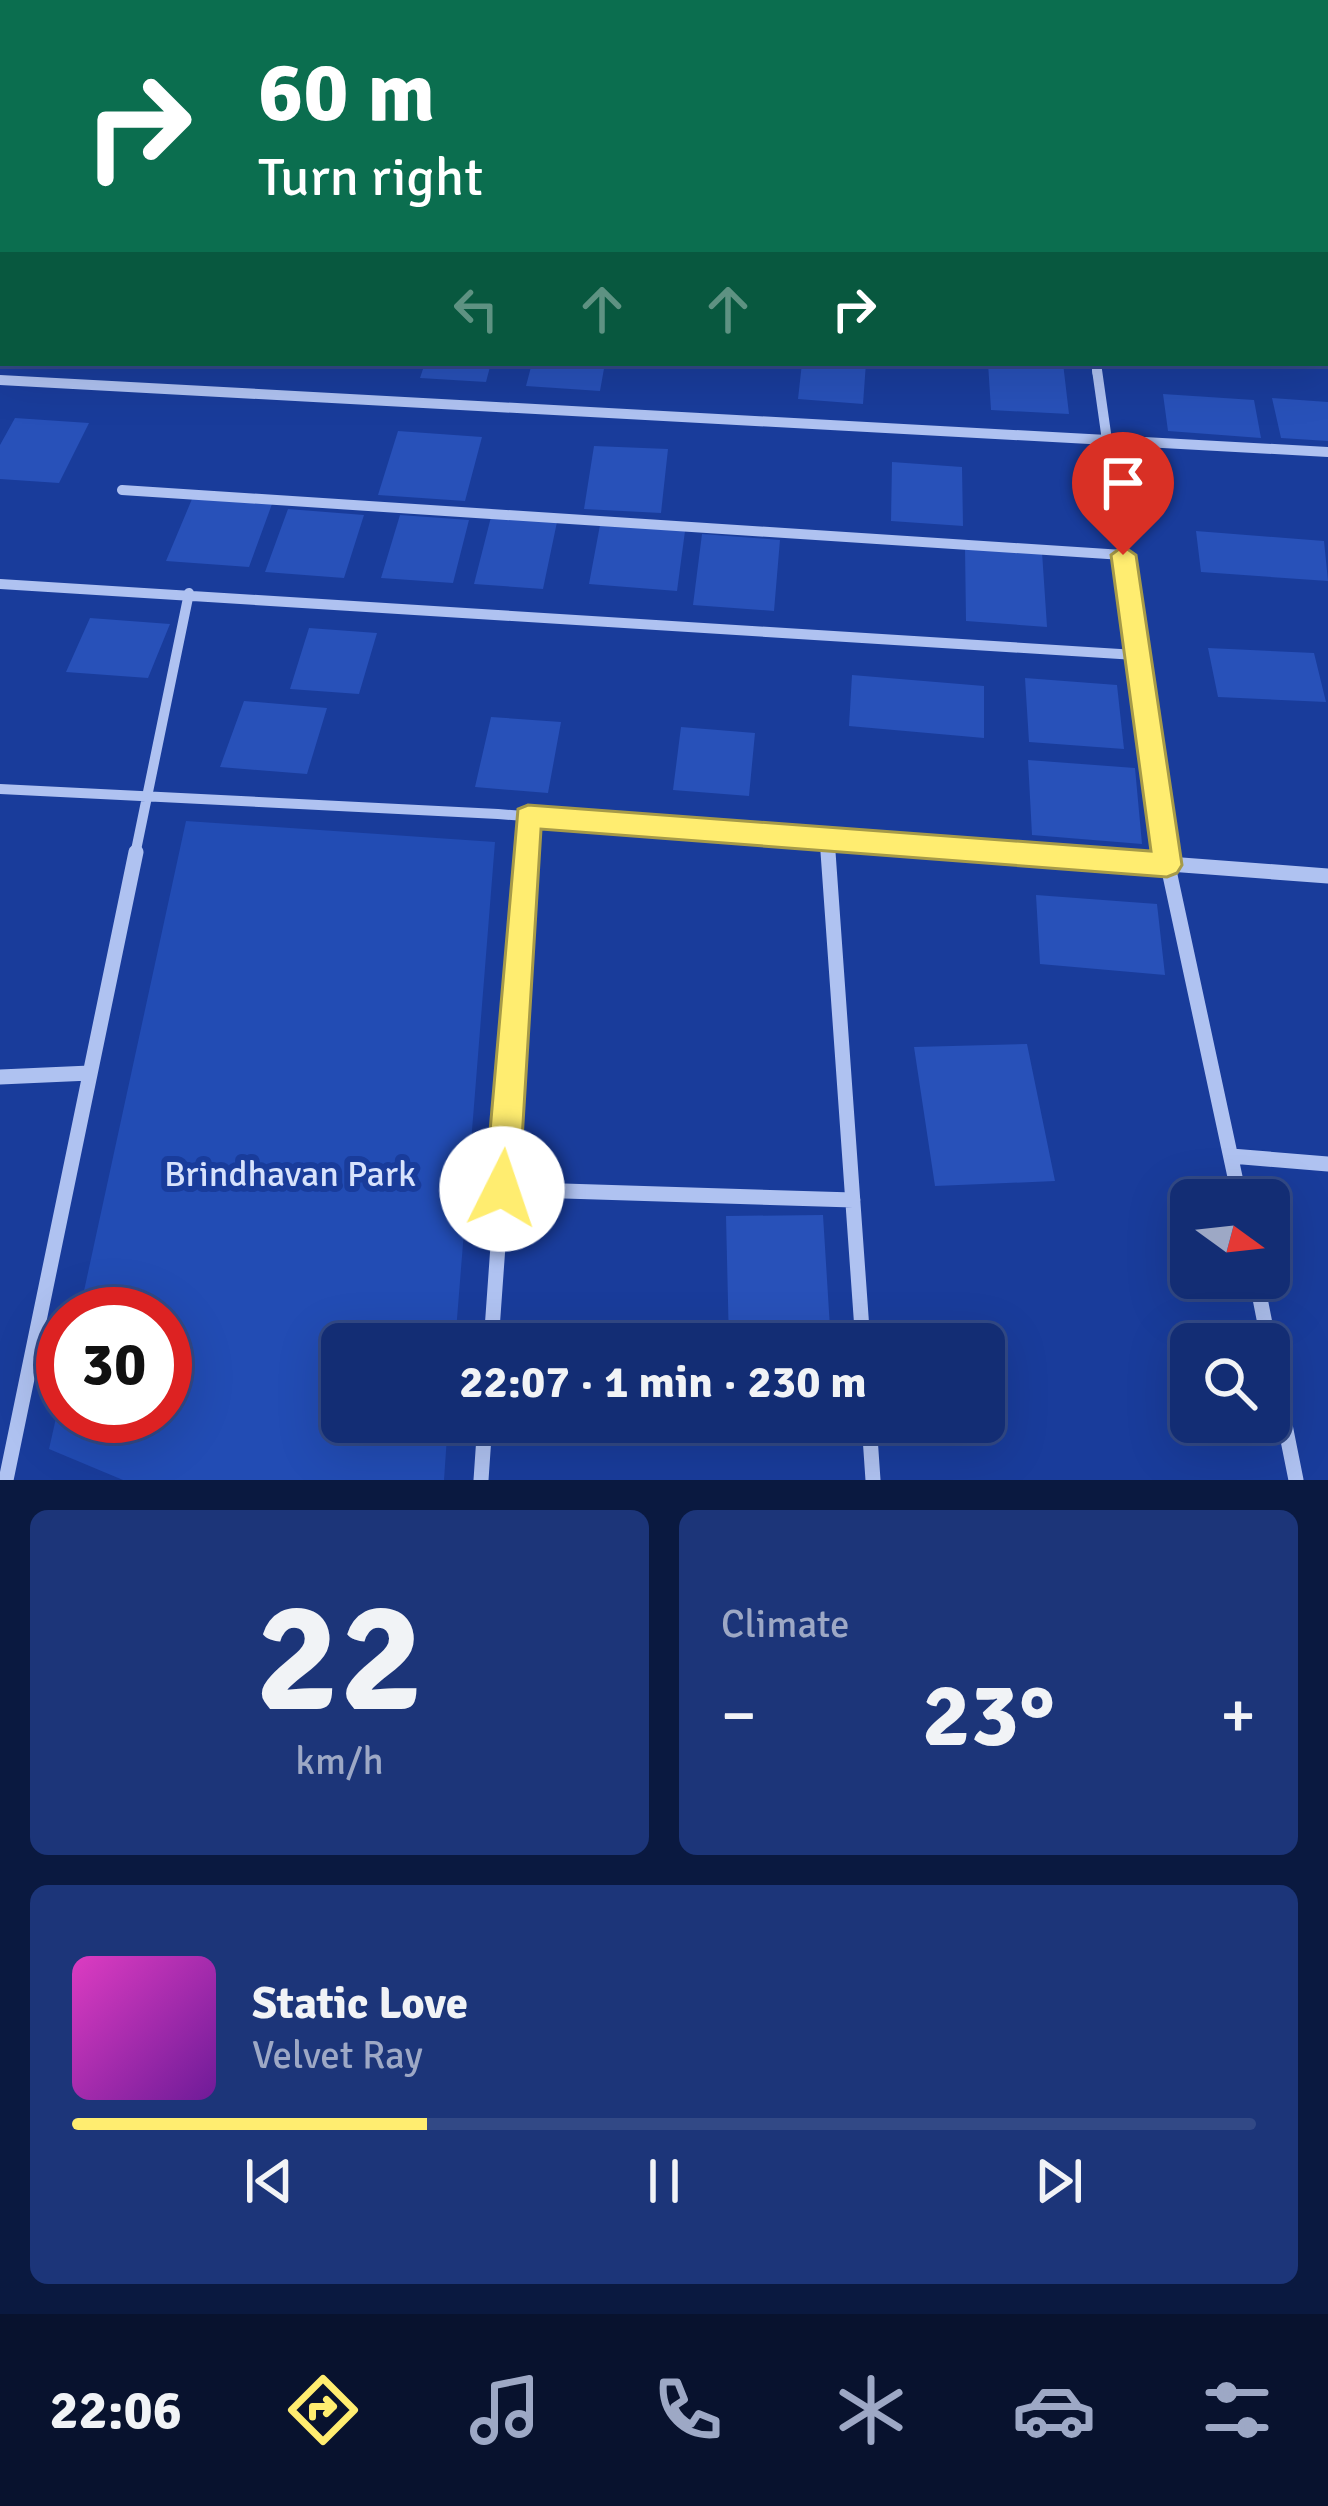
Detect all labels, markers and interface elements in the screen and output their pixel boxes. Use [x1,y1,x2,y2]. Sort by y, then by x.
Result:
text: 60 m [258,41,435,145]
icon: right [60,48,216,204]
text: Turn right [258,144,483,211]
icon: left [443,276,509,342]
icon: ahead [569,276,635,342]
icon: ahead [695,276,761,342]
icon: right [821,276,887,342]
pin [1072,432,1174,555]
icon: arrive [1090,450,1156,516]
position arrow [439,1126,565,1252]
park label: Brindhavan Park [164,1152,416,1197]
north arrow [1170,1179,1290,1299]
map controls [1170,1179,1290,1443]
speed limit sign: 30 [36,1287,192,1443]
button: search [1170,1323,1290,1443]
text: 22:07 · 1 min · 230 m [459,1355,867,1410]
text: 22 [255,1562,424,1755]
text: Climate [721,1600,850,1648]
text: 23° [922,1660,1055,1771]
text: − [721,1675,757,1756]
text: + [1220,1675,1256,1756]
text: km/h [295,1737,384,1785]
text: Static Love [252,1976,468,2031]
text: Velvet Ray [252,2031,423,2079]
icon: previous [236,2148,302,2214]
icon: pause [631,2148,697,2214]
icon: next [1026,2148,1092,2214]
icon: directions [281,2368,365,2452]
icon: music [463,2368,547,2452]
icon: phone [646,2368,730,2452]
icon: climate [829,2368,913,2452]
icon: car [1012,2368,1096,2452]
icon: filters [1195,2368,1279,2452]
text: 22:06 [49,2377,182,2444]

